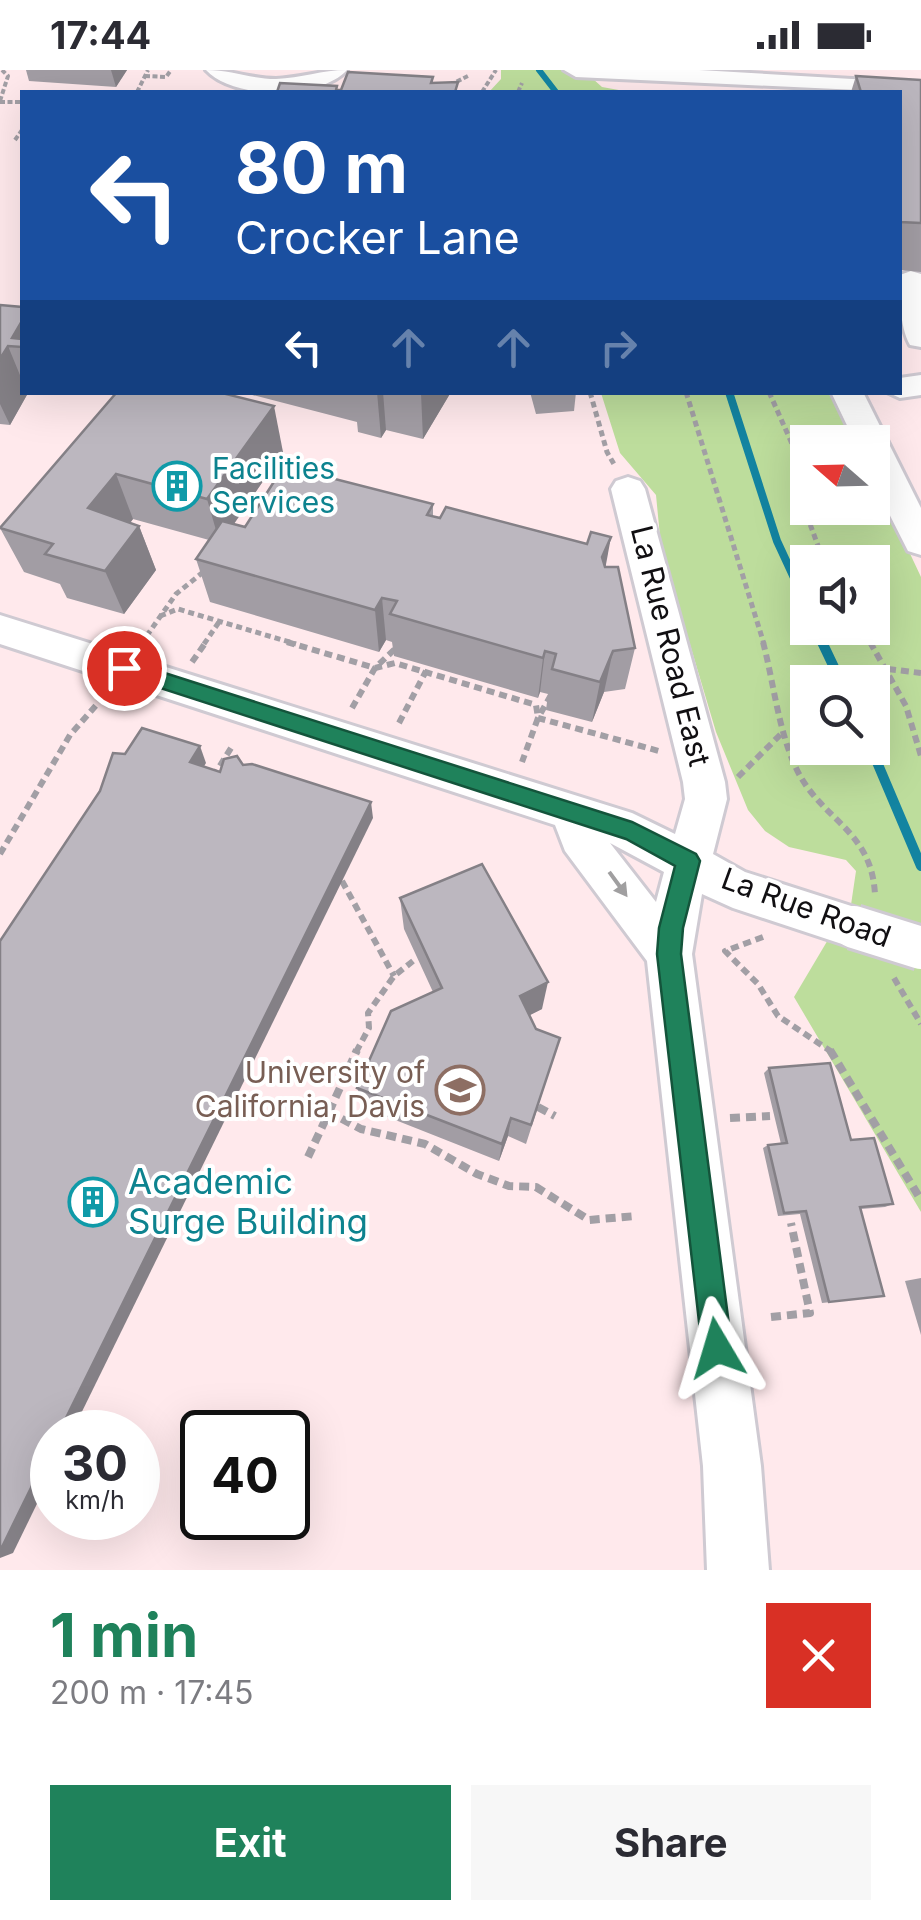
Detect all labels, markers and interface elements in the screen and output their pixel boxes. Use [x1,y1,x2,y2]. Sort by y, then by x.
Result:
text: 17:44 [50,12,151,58]
text: 80 m [235,125,408,210]
icon: left [70,130,200,260]
text: Crocker Lane [235,210,520,265]
icon: left [276,320,331,375]
icon: ahead [381,320,436,375]
icon: ahead [486,320,541,375]
icon: right [591,320,646,375]
north arrow [790,425,890,525]
map controls [790,425,890,765]
place label: Facilities Services [212,450,335,520]
building icon: Facilities Services [151,460,203,512]
street label: La Rue Road East [624,522,718,770]
button: sound [790,545,890,645]
pin [82,626,167,711]
icon: arrive [97,641,152,696]
button: search [790,665,890,765]
street label: La Rue Road [717,860,896,954]
one-way arrow [608,871,627,898]
place label: University of California, Davis [195,1054,425,1124]
school or university icon: University of California, Davis [434,1064,486,1116]
place label: Academic Surge Building [128,1160,368,1242]
building icon: Academic Surge Building [67,1176,119,1228]
position arrow [665,1296,769,1400]
speed limit sign: 40 [180,1410,310,1540]
text: 30 [62,1433,128,1493]
text: km/h [65,1485,125,1515]
text: 1 min [50,1599,198,1671]
button: close [766,1603,871,1708]
text: 200 m · 17:45 [50,1673,254,1712]
button: Exit [50,1785,451,1900]
button: Share [471,1785,871,1900]

